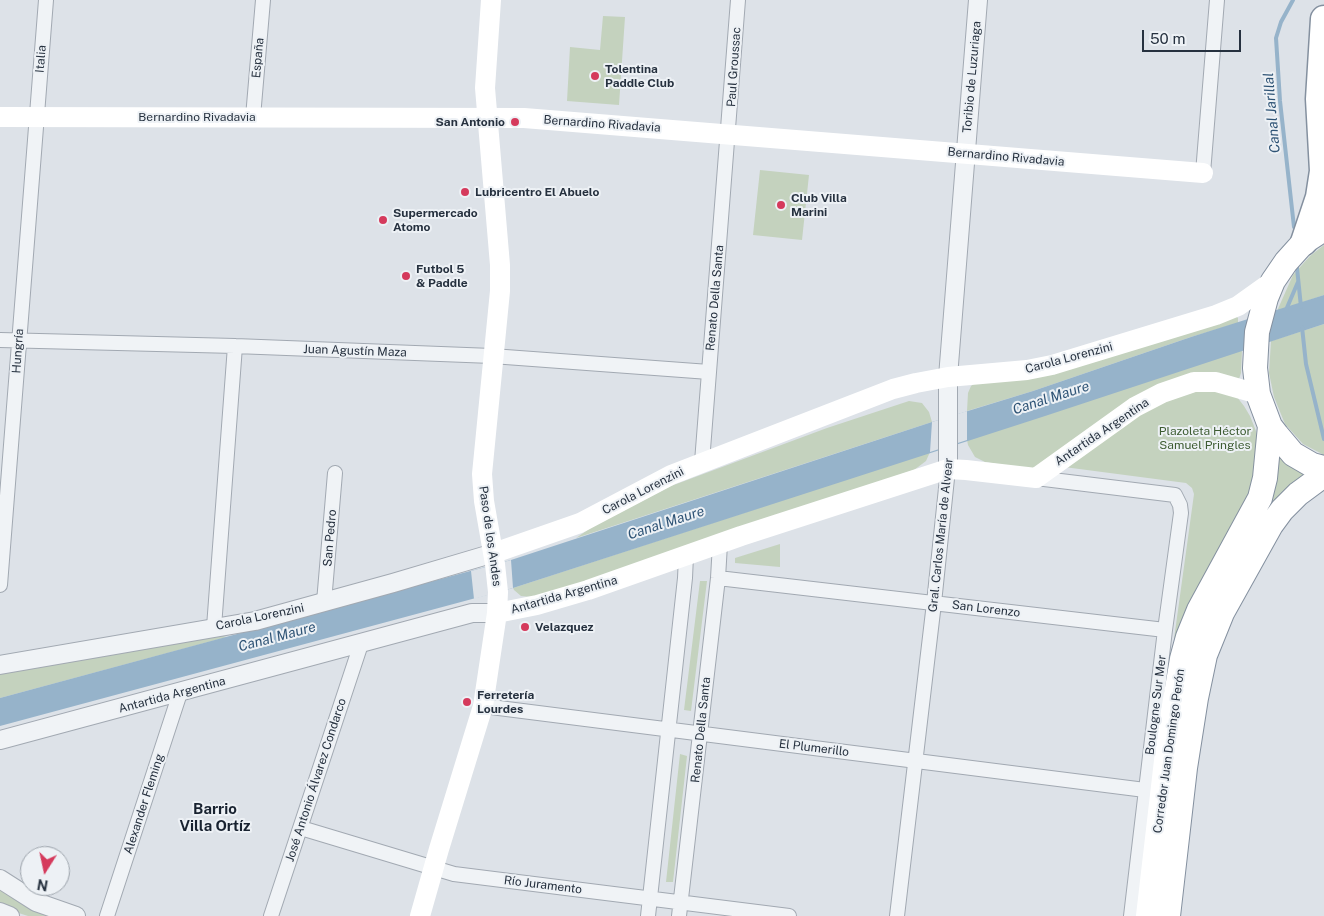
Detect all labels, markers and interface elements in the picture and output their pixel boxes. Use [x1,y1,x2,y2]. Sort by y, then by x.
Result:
street label: Toribio de Luzuriaga [960,20,984,134]
scale bar [1144,20,1243,52]
street label: Paul Groussac [724,27,744,107]
text: 50 m [1150,30,1185,47]
street label: España [249,37,267,79]
street label: Italia [33,45,49,73]
place label: Tolentina Paddle Club [605,62,674,90]
marker: Tolentina Paddle Club [589,70,601,82]
water label: Canal Jarillal [1260,72,1284,154]
street label: Bernardino Rivadavia [138,110,256,124]
street label: Bernardino Rivadavia [543,113,661,135]
place label: San Antonio [436,115,505,129]
marker: San Antonio [509,116,521,128]
street label: Bernardino Rivadavia [947,145,1065,169]
place label: Lubricentro El Abuelo [475,185,599,199]
marker: Lubricentro El Abuelo [459,186,471,198]
place label: Club Villa Marini [791,191,847,219]
marker: Club Villa Marini [775,199,787,211]
place label: Supermercado Atomo [393,206,478,234]
marker: Supermercado Atomo [377,214,389,226]
street label: Renato Della Santa [703,244,727,352]
place label: Futbol 5 & Paddle [416,262,468,290]
marker: Futbol 5 & Paddle [400,270,412,282]
street label: Hungría [9,328,27,374]
street label: Carola Lorenzini [1024,339,1114,377]
street label: Juan Agustín Maza [303,342,407,360]
water label: Canal Maure [1011,378,1091,418]
street label: Antartida Argentina [1052,395,1152,469]
park label: Plazoleta Héctor Samuel Pringles [1159,424,1251,452]
street label: Gral. Carlos María de Alvear [926,457,956,613]
street label: Carola Lorenzini [600,464,686,518]
street label: Paso de los Andes [476,485,504,587]
water label: Canal Maure [626,503,706,543]
street label: San Pedro [320,509,340,567]
street label: Antartida Argentina [509,573,619,617]
street label: San Lorenzo [951,598,1021,620]
street label: Carola Lorenzini [215,601,305,633]
water label: Canal Maure [236,619,318,655]
place label: Velazquez [535,620,593,634]
marker: Velazquez [519,621,531,633]
street label: Boulogne Sur Mer [1143,654,1169,756]
street label: Corredor Juan Domingo Perón [1150,668,1188,834]
street label: Antartida Argentina [117,674,227,716]
street label: Renato Della Santa [688,676,714,784]
place label: Ferretería Lourdes [477,688,534,716]
street label: José Antonio Álvarez Condarco [283,696,349,864]
marker: Ferretería Lourdes [461,696,473,708]
street label: El Plumerillo [778,737,850,759]
street label: Alexander Fleming [121,752,167,856]
district label: Barrio Villa Ortíz [179,800,251,835]
north arrow [20,846,70,896]
street label: Río Juramento [503,873,583,897]
text: N [36,876,49,894]

